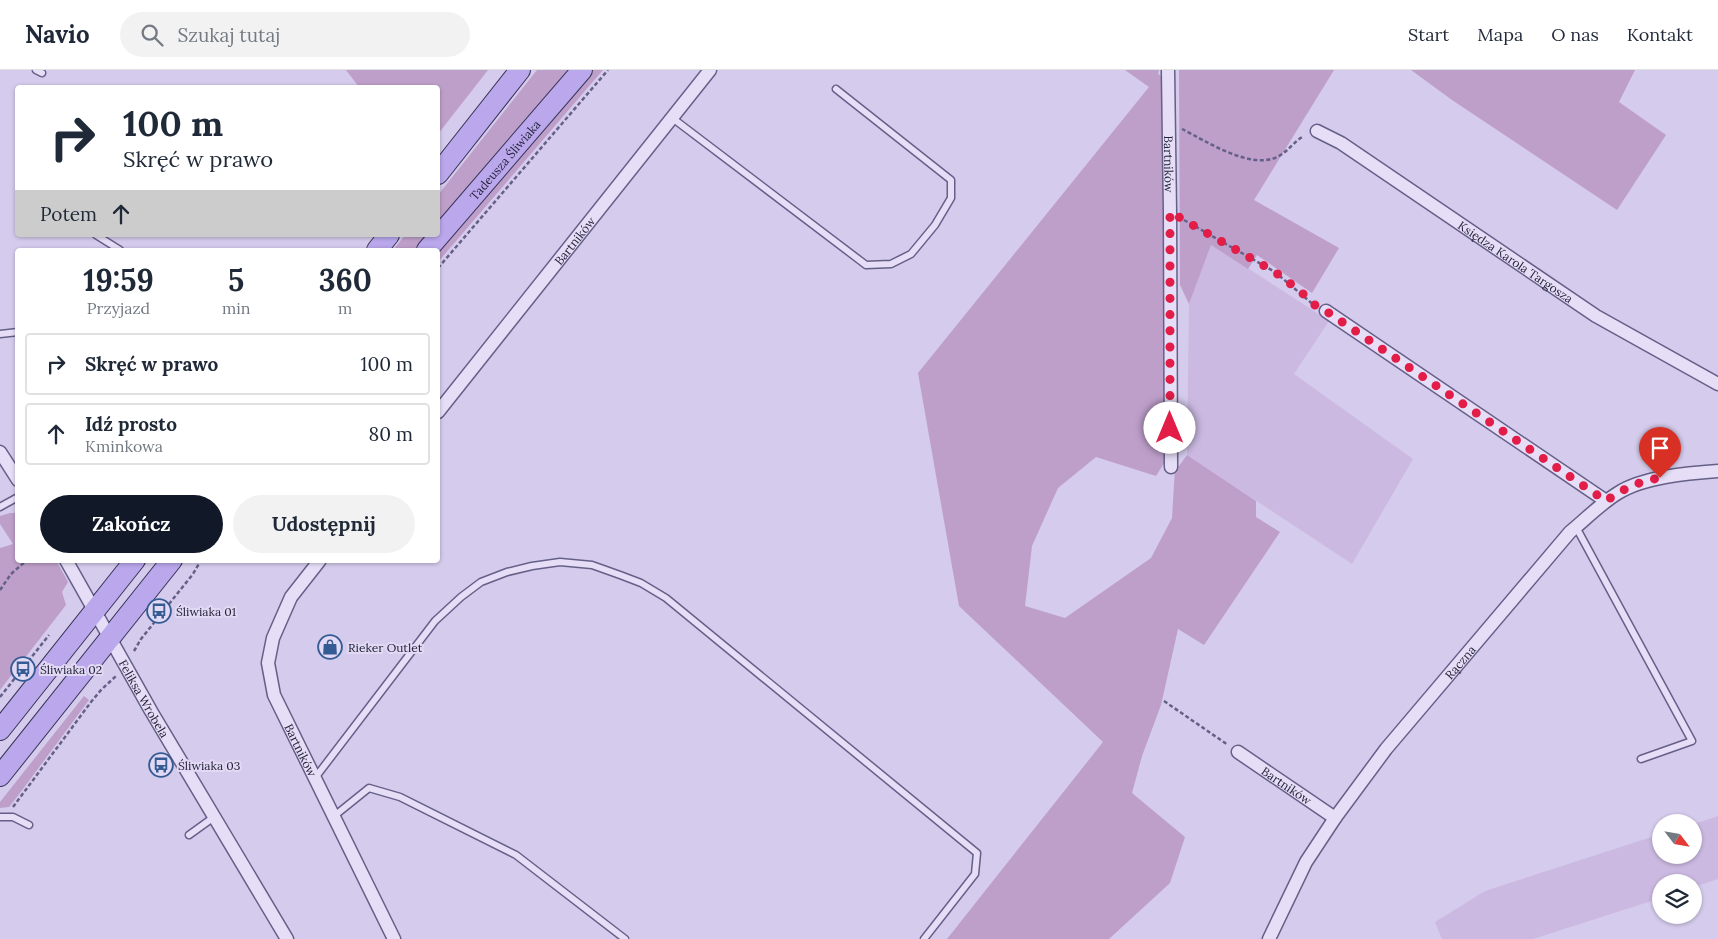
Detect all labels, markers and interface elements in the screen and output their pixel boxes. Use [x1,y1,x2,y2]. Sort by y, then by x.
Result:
search box [120,12,470,57]
text: Navio [25,19,90,50]
icon: search [138,21,166,49]
text: Szukaj tutaj [178,23,280,47]
text: Start [1408,23,1449,46]
text: Mapa [1477,23,1523,46]
text: O nas [1551,23,1599,46]
text: Kontakt [1627,23,1693,46]
text: 100 m [123,101,223,146]
icon: right [40,105,105,170]
street label: Tadeusza Śliwiaka [466,117,543,203]
street label: Bartników [1161,135,1177,193]
text: Skręć w prawo [123,145,273,173]
icon: ahead [107,200,135,228]
text: Potem [40,202,97,226]
street label: Bartników [551,213,598,268]
street label: Księdza Karola Targosza [1455,217,1576,306]
text: 19:59 [83,261,154,299]
text: 5 [228,261,244,299]
text: 360 [319,261,372,299]
text: Przyjazd [87,298,150,318]
text: min [222,298,250,318]
text: m [338,298,352,318]
icon: right [42,350,70,378]
text: Skręć w prawo [85,352,218,376]
text: 100 m [361,352,413,376]
position arrow [1143,401,1195,453]
text: Idź prosto [85,412,177,436]
icon: ahead [42,420,70,448]
text: 80 m [369,422,413,446]
pin [1639,427,1681,478]
icon: arrive [1646,434,1674,462]
text: Kminkowa [85,436,163,456]
button: Zakończ [40,495,223,553]
button: Udostępnij [233,495,415,553]
bus stop icon: Śliwiaka 01 [146,598,172,624]
place label: Śliwiaka 01 [176,604,236,619]
shop icon: Rieker Outlet [317,634,343,660]
place label: Rieker Outlet [348,640,423,655]
street label: Rączna [1441,642,1478,682]
bus stop icon: Śliwiaka 02 [10,656,36,682]
street label: Feliksa Wrobela [116,657,173,740]
place label: Śliwiaka 02 [40,662,102,677]
street label: Bartników [282,721,321,779]
bus stop icon: Śliwiaka 03 [148,752,174,778]
place label: Śliwiaka 03 [178,758,241,773]
street label: Bartników [1259,763,1315,808]
north arrow [1652,814,1702,864]
map controls [1652,814,1702,924]
button: layers [1652,874,1702,924]

